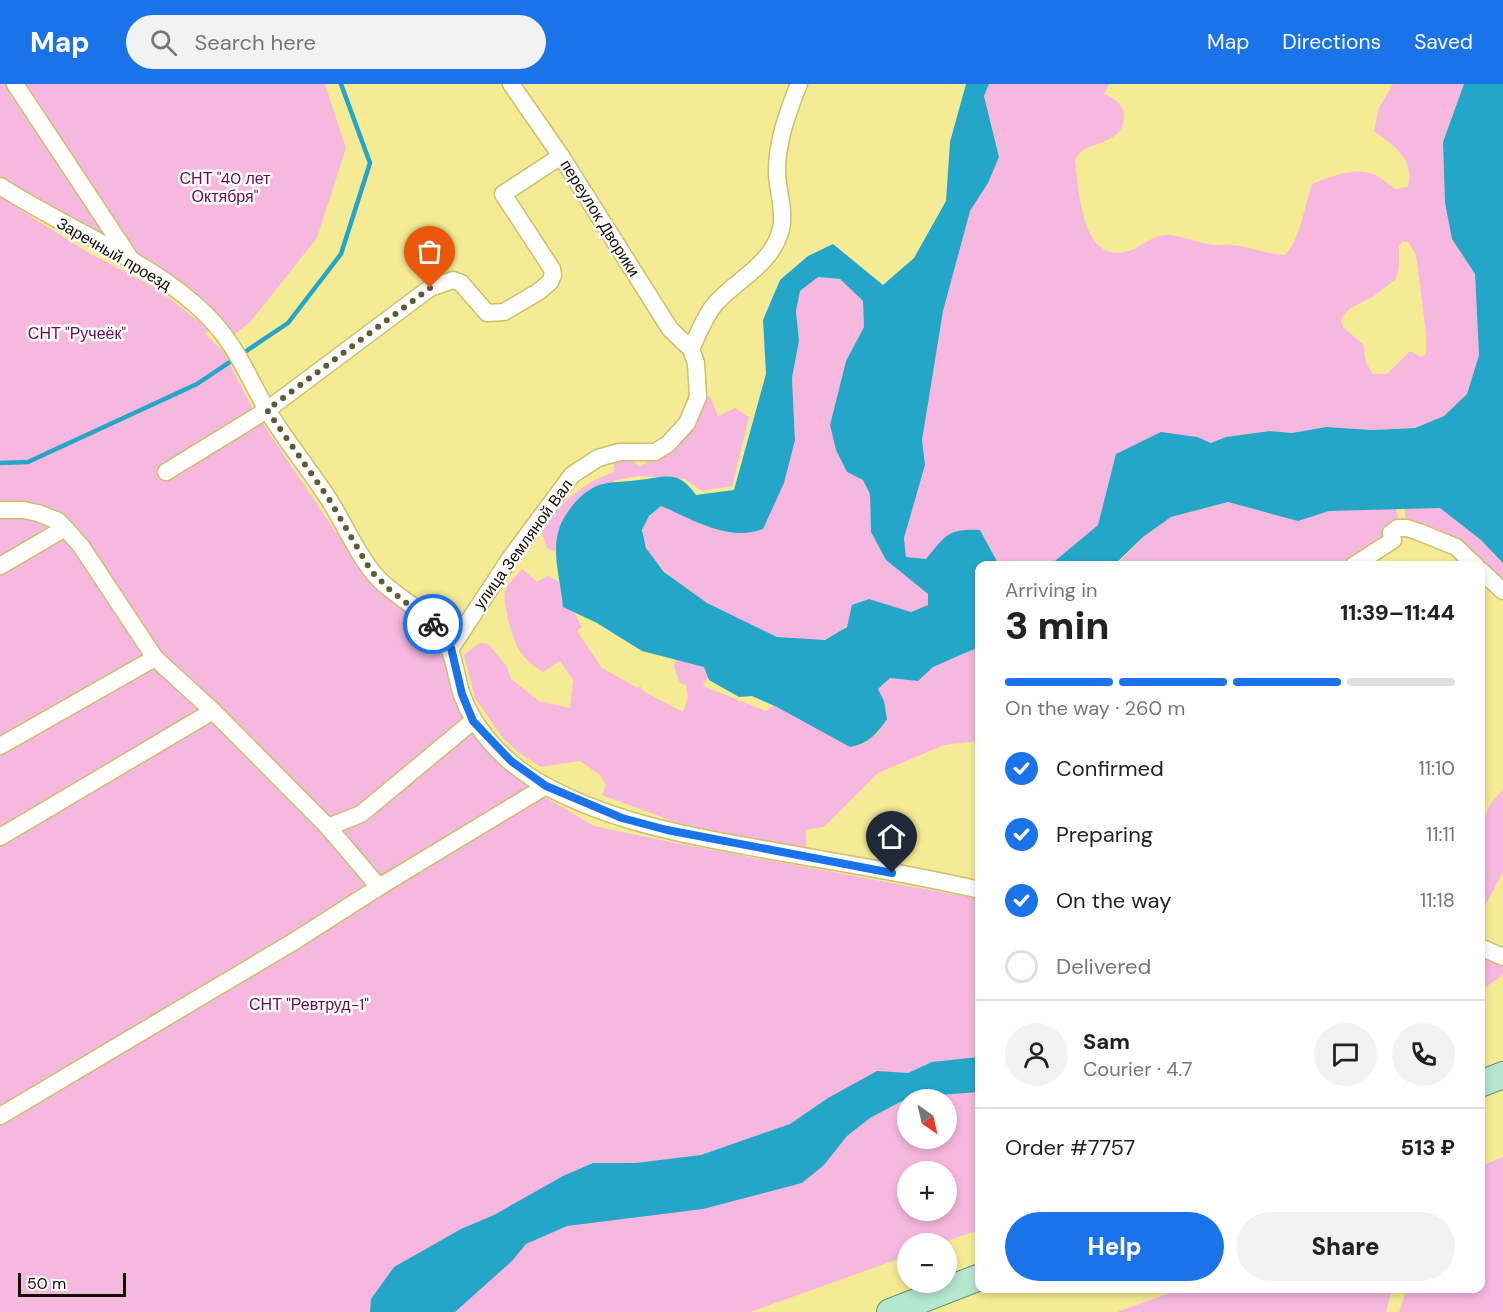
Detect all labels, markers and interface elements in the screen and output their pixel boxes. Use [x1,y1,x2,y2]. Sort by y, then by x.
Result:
search box [126,15,546,69]
text: Map [30,24,90,61]
icon: search [147,26,180,59]
text: Search here [195,28,316,57]
text: Map [1207,28,1249,56]
text: Directions [1282,28,1381,56]
text: Saved [1414,28,1473,56]
street label: переулок Дворики [556,155,644,281]
park label: СНТ "40 лет Октября" [180,168,271,207]
street label: Заречный проезд [53,213,176,296]
pin [404,226,455,288]
icon: bag [413,235,446,268]
park label: СНТ "Ручеёк" [28,323,126,344]
street label: улица Земляной Вал [469,475,577,613]
text: Arriving in [1005,577,1097,603]
courier [403,594,463,654]
text: 11:39–11:44 [1340,598,1455,627]
text: 3 min [1005,600,1110,651]
icon: bike [417,608,450,641]
text: On the way · 260 m [1005,695,1185,721]
icon: check [1005,752,1038,785]
text: Confirmed [1056,754,1164,783]
text: 11:10 [1419,755,1455,781]
pin [866,811,917,873]
icon: check [1005,818,1038,851]
icon: home [875,820,908,853]
text: Preparing [1056,820,1153,849]
text: 11:11 [1426,821,1455,847]
icon: check [1005,884,1038,917]
text: On the way [1056,886,1171,915]
text: 11:18 [1420,887,1455,913]
text: Delivered [1056,952,1151,981]
park label: СНТ "Ревтруд-1" [249,994,369,1015]
button: person [1005,1023,1068,1086]
button: chat [1314,1023,1377,1086]
button: phone [1392,1023,1455,1086]
text: Sam [1083,1027,1130,1056]
text: Courier · 4.7 [1083,1056,1192,1082]
north arrow [897,1089,957,1149]
map controls [897,1089,957,1293]
text: Order #7757 [1005,1133,1135,1162]
text: 513 ₽ [1400,1133,1455,1162]
button: + [897,1161,957,1221]
button: Help [1005,1212,1224,1281]
button: Share [1236,1212,1455,1281]
button: − [897,1233,957,1293]
scale bar [18,1270,126,1298]
text: 50 m [27,1273,66,1294]

